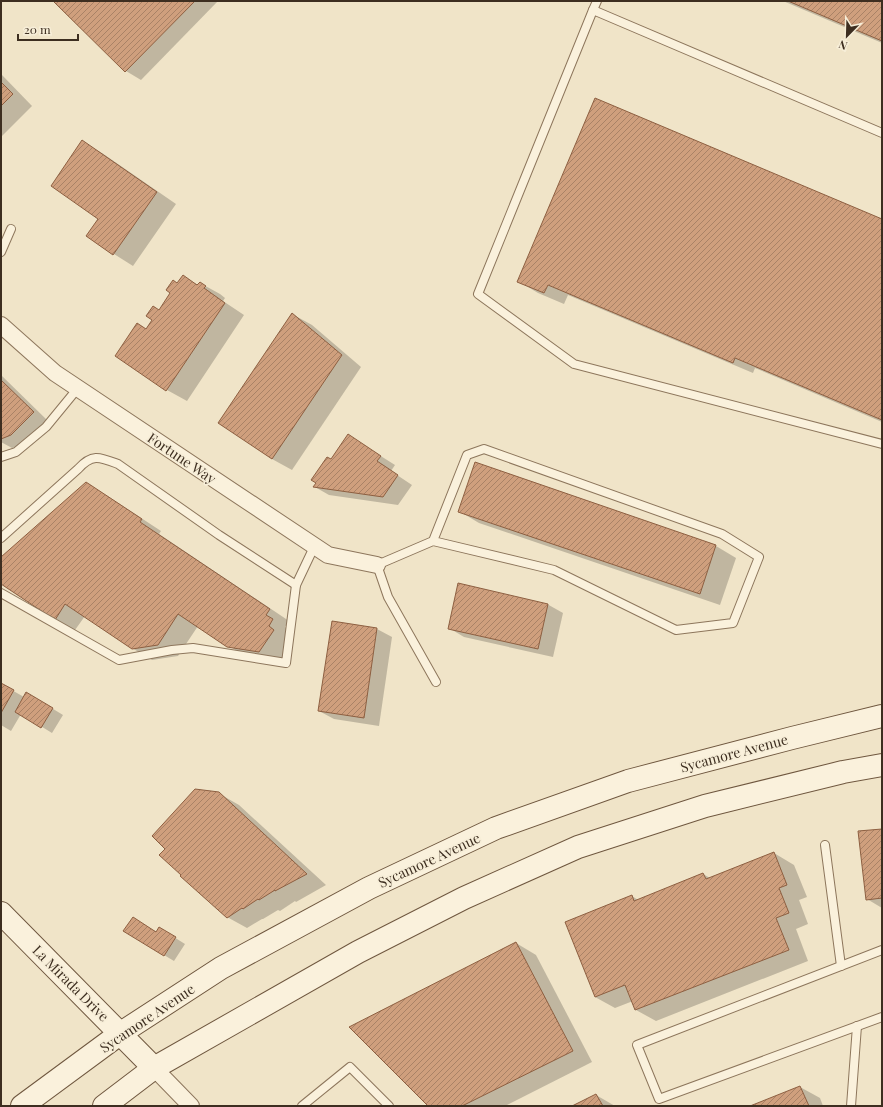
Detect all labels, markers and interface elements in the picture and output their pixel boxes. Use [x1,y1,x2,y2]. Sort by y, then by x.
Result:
scale bar [18,16,78,42]
north arrow [827,16,867,56]
text: 20 m [24,21,51,37]
text: N [836,37,849,54]
street label: Fortune Way [144,428,220,488]
street label: Sycamore Avenue [678,730,790,776]
street label: Sycamore Avenue [375,828,483,892]
street label: La Mirada Drive [29,941,113,1025]
street label: Sycamore Avenue [96,979,198,1057]

